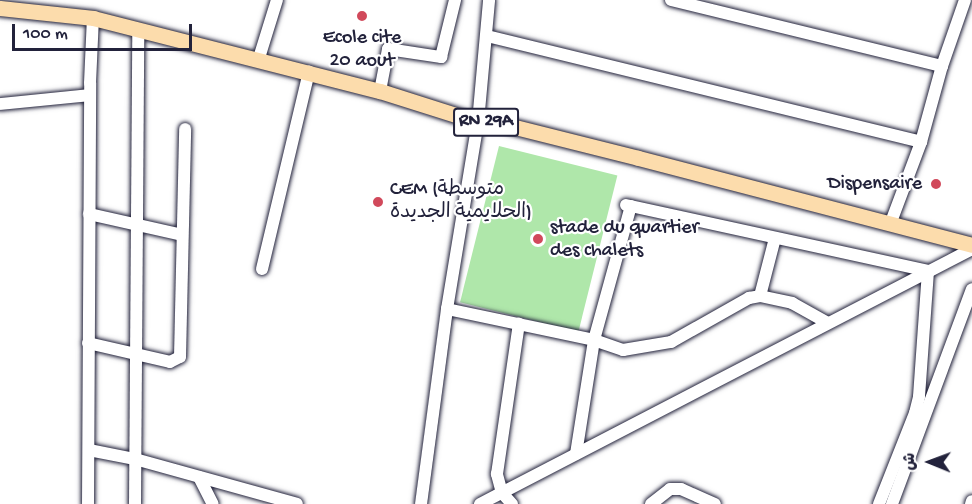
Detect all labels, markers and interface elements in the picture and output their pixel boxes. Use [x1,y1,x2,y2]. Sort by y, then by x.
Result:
marker: Ecole cite 20 aout [355,9,369,23]
scale bar [15,12,195,50]
text: 100 m [23,24,68,45]
place label: Ecole cite 20 aout [323,26,401,73]
road number: RN 29A [453,107,519,137]
place label: Dispensaire [827,172,922,196]
marker: Dispensaire [927,175,945,193]
place label: CEM (متوسطة الحلايمية الجديدة) [390,178,532,225]
marker: CEM (متوسطة الحلايمية الجديدة) [371,195,385,209]
place label: stade du quartier des chalets [550,216,699,263]
marker: stade du quartier des chalets [531,232,545,246]
north arrow [900,432,960,492]
text: ش [902,453,921,471]

